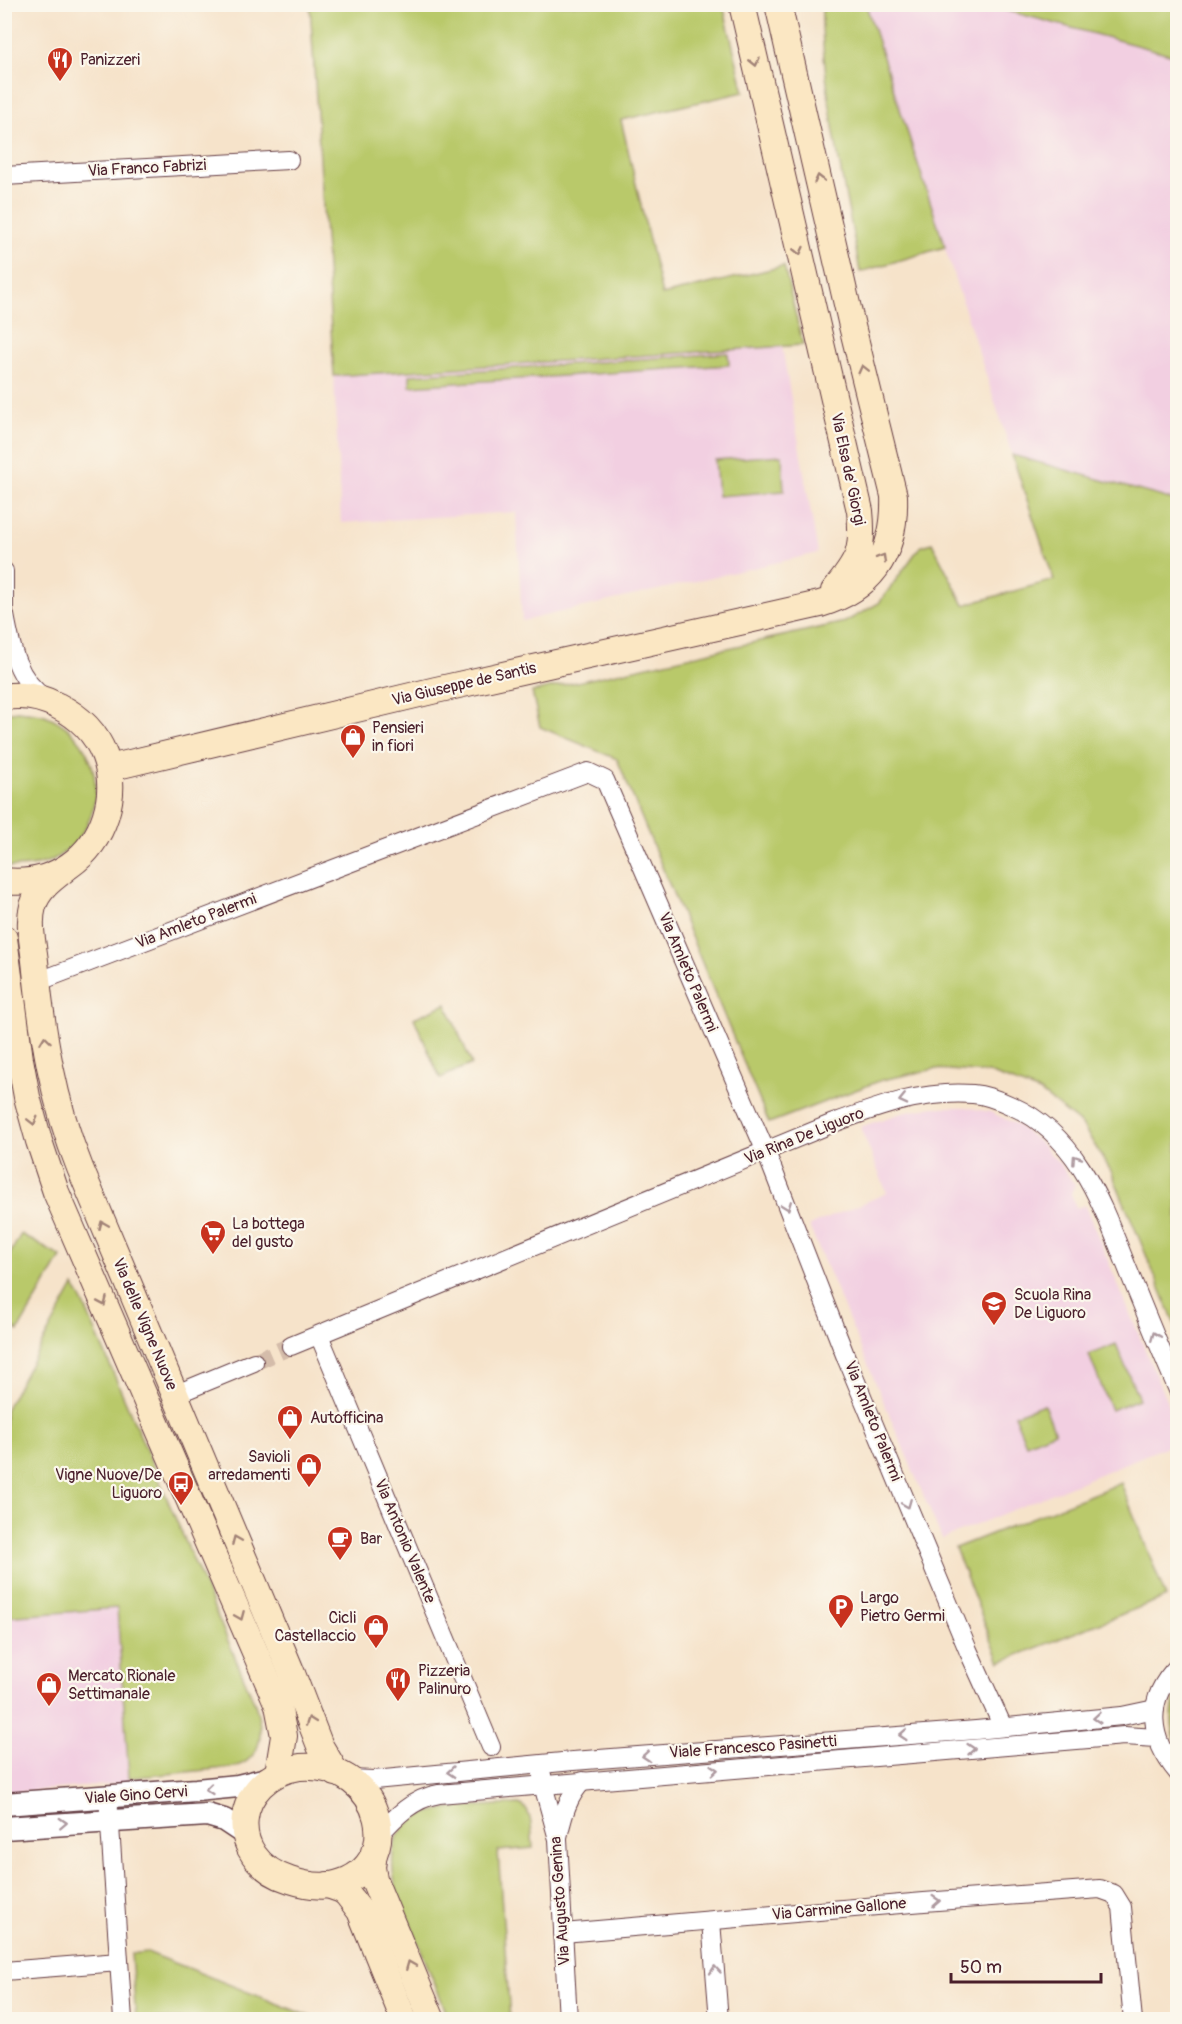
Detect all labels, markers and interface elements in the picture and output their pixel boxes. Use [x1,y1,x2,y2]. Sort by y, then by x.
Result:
restaurant icon: Panizzeri [45,45,75,83]
place label: Panizzeri [80,50,140,70]
one-way arrow [748,56,761,66]
street label: Via Franco Fabrizi [87,155,207,181]
one-way arrow [813,175,826,185]
one-way arrow [792,246,805,256]
one-way arrow [858,365,871,375]
street label: Via Elsa de' Giorgi [826,411,870,527]
one-way arrow [874,554,886,564]
street label: Via Giuseppe de Santis [390,658,538,710]
place label: Pensieri in fiori [372,718,424,756]
shop icon: Pensieri in fiori [338,722,368,760]
street label: Via Amleto Palermi [133,889,259,953]
street label: Via Amleto Palermi [654,909,722,1035]
one-way arrow [40,1035,52,1044]
one-way arrow [899,1092,909,1105]
street label: Via Rina De Liguoro [741,1103,867,1169]
one-way arrow [26,1115,39,1125]
one-way arrow [1072,1154,1083,1165]
one-way arrow [780,1200,792,1211]
place label: La bottega del gusto [232,1214,305,1252]
supermarket icon: La bottega del gusto [198,1218,228,1256]
one-way arrow [98,1220,110,1231]
street label: Via delle Vigne Nuove [108,1255,182,1393]
place label: Scuola Rina De Liguoro [1014,1285,1091,1323]
school or university icon: Scuola Rina De Liguoro [979,1289,1009,1327]
one-way arrow [96,1296,108,1307]
one-way arrow [1150,1332,1162,1343]
street label: Via Amleto Palermi [840,1358,906,1484]
shop icon: Autofficina [275,1403,305,1441]
place label: Autofficina [310,1408,383,1428]
place label: Savioli arredamenti [208,1447,290,1485]
shop icon: Savioli arredamenti [294,1451,324,1489]
place label: Vigne Nuove/De Liguoro [55,1465,162,1503]
bus stop icon: Vigne Nuove/De Liguoro [166,1469,196,1507]
street label: Via Antonio Valente [370,1476,440,1606]
one-way arrow [900,1498,912,1509]
cafe icon: Bar [325,1524,355,1562]
place label: Bar [360,1529,382,1549]
one-way arrow [231,1536,243,1547]
place label: Largo Pietro Germi [860,1588,945,1626]
parking icon: Largo Pietro Germi [826,1592,856,1630]
place label: Cicli Castellaccio [274,1608,356,1646]
one-way arrow [233,1609,245,1620]
shop icon: Cicli Castellaccio [361,1612,391,1650]
place label: Pizzeria Palinuro [418,1661,472,1699]
restaurant icon: Pizzeria Palinuro [383,1665,413,1703]
place label: Mercato Rionale Settimanale [68,1666,176,1704]
shop icon: Mercato Rionale Settimanale [34,1670,64,1708]
one-way arrow [1093,1711,1102,1724]
one-way arrow [305,1716,317,1727]
one-way arrow [898,1729,907,1742]
street label: Viale Francesco Pasinetti [669,1731,838,1763]
one-way arrow [967,1743,976,1756]
one-way arrow [641,1749,650,1762]
one-way arrow [710,1764,719,1777]
one-way arrow [447,1765,456,1778]
street label: Viale Gino Cervi [84,1781,188,1809]
one-way arrow [205,1782,214,1795]
one-way arrow [58,1817,67,1830]
street label: Via Augusto Genina [546,1836,574,1966]
street label: Via Carmine Gallone [771,1893,907,1925]
one-way arrow [932,1895,941,1908]
scale bar [951,1946,1101,1984]
text: 50 m [960,1956,1002,1979]
one-way arrow [405,1961,417,1972]
one-way arrow [709,1966,722,1975]

